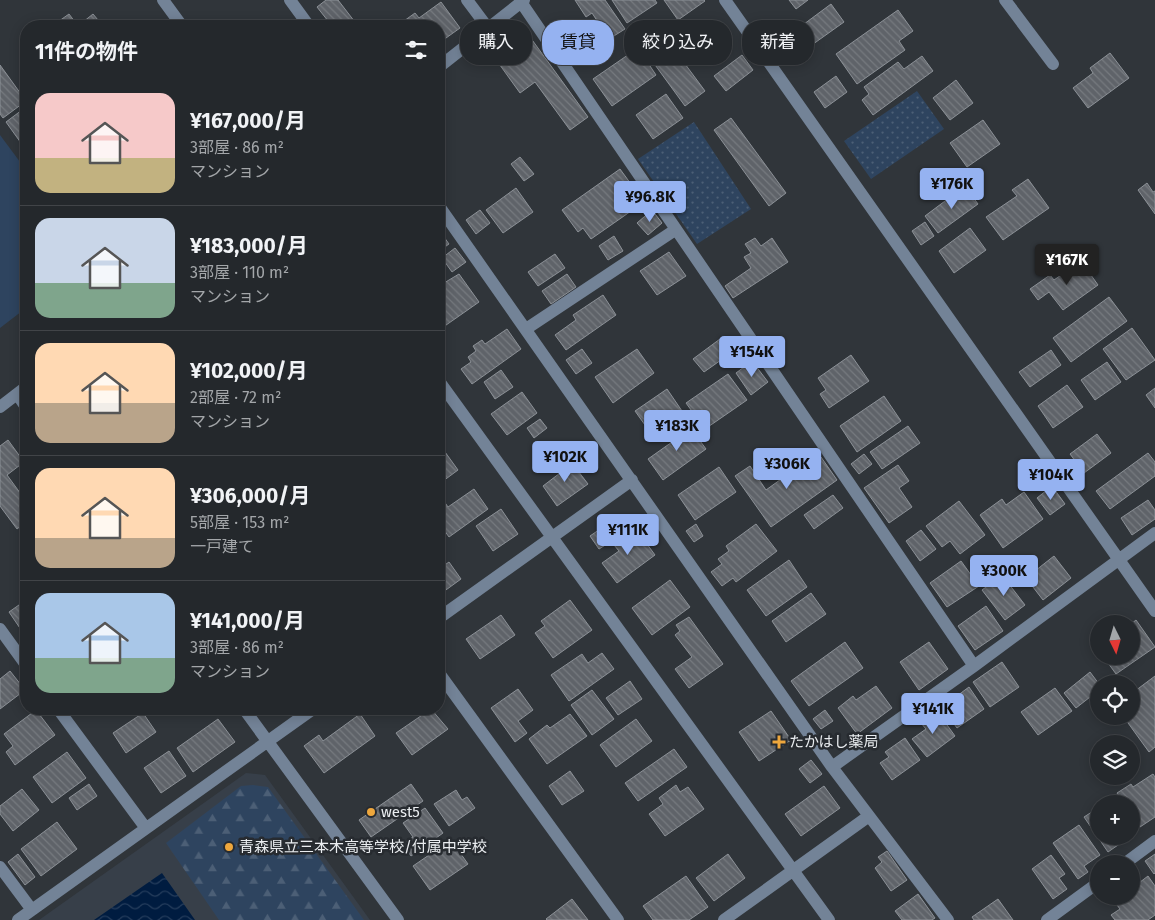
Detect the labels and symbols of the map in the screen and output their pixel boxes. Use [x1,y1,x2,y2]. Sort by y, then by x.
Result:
pin: ¥176K [917,168,987,210]
pin: ¥96.8K [609,180,691,223]
pin: ¥167K [1032,244,1102,286]
pin: ¥154K [717,336,787,378]
pin: ¥183K [642,410,712,452]
pin: ¥102K [530,440,600,483]
pin: ¥306K [752,448,822,490]
pin: ¥104K [1016,458,1086,501]
pin: ¥111K [593,514,663,556]
pin: ¥300K [969,554,1039,597]
north arrow [1090,615,1140,665]
pin: ¥141K [898,692,968,735]
place label: たかはし薬局 [789,733,878,751]
marker: たかはし薬局 [773,736,785,748]
place label: west5 [381,803,420,821]
marker: west5 [365,806,377,818]
place label: 青森県立三本木高等学校/付属中学校 [239,838,487,856]
marker: 青森県立三本木高等学校/付属中学校 [223,841,235,853]

